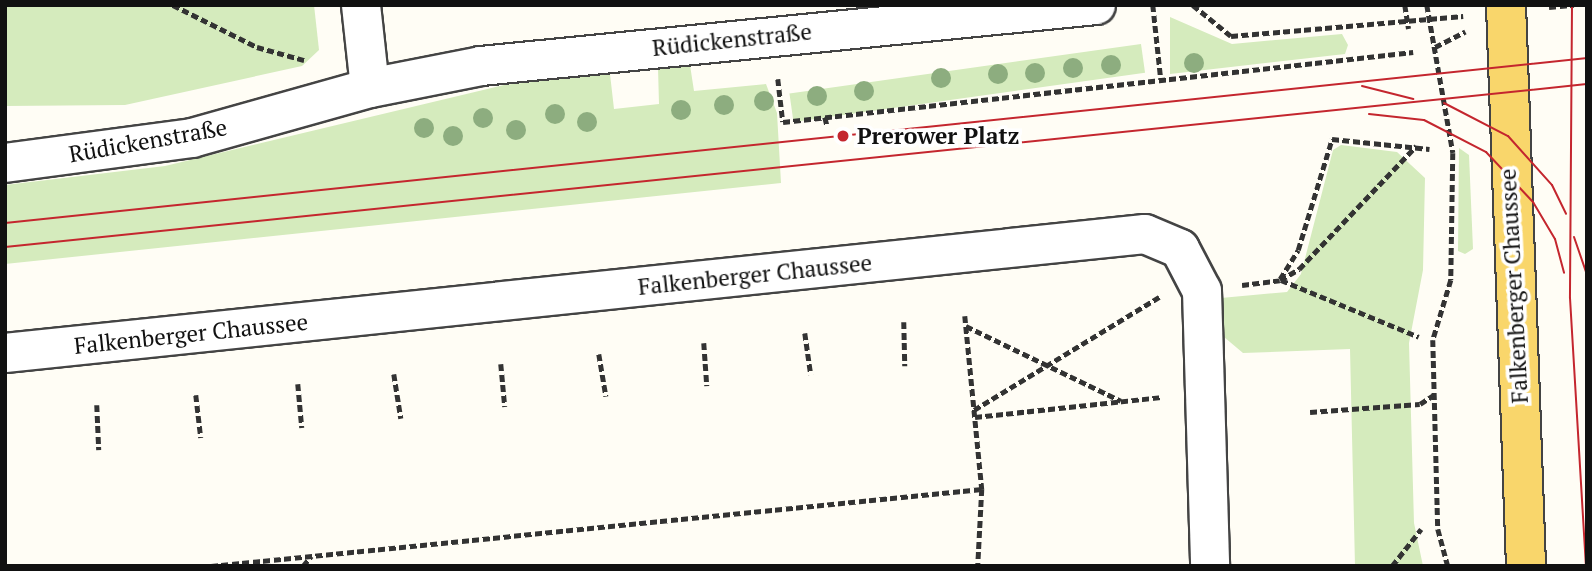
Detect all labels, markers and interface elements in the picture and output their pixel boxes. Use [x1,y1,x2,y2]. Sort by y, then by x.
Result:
street label: Rüdickenstraße [651,18,813,62]
street label: Rüdickenstraße [67,113,229,169]
place label: Prerower Platz [857,122,1019,150]
marker: Prerower Platz [835,128,851,144]
street label: Falkenberger Chaussee [1494,168,1534,404]
street label: Falkenberger Chaussee [637,249,873,301]
street label: Falkenberger Chaussee [73,308,309,360]

